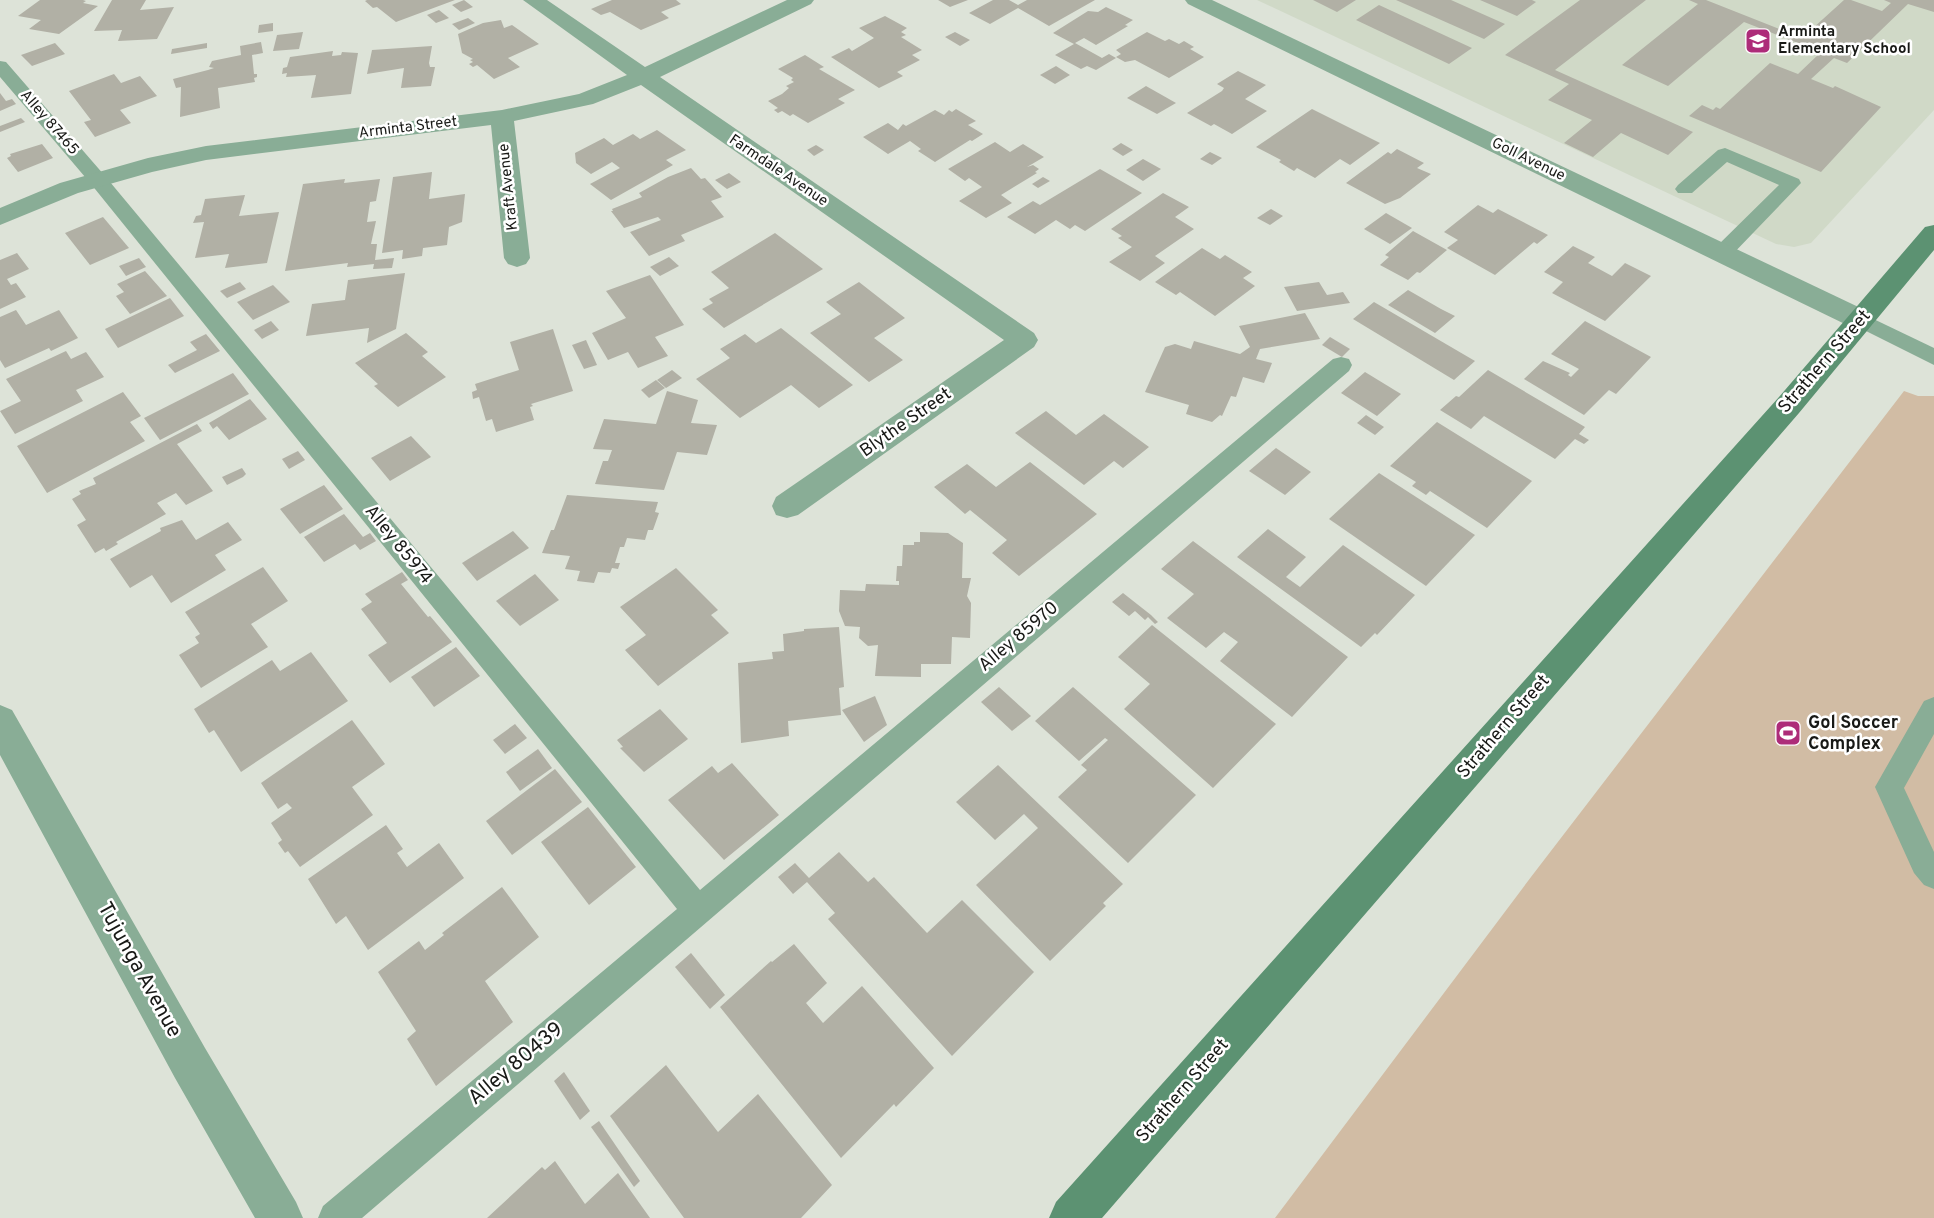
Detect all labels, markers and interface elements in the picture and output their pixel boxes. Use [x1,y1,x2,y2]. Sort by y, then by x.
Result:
place label: Arminta Elementary School [1778,23,1911,59]
school or university icon: Arminta Elementary School [1743,26,1773,56]
street label: Alley 87465 [16,86,82,160]
street label: Arminta Street [358,113,458,143]
street label: Farmdale Avenue [725,131,831,211]
street label: Goll Avenue [1488,134,1568,186]
street label: Kraft Avenue [495,143,523,231]
street label: Strathern Street [1774,305,1876,419]
street label: Blythe Street [856,383,956,463]
street label: Alley 85974 [359,501,437,589]
street label: Alley 85970 [974,597,1064,677]
street label: Strathern Street [1453,670,1555,784]
place label: Gol Soccer Complex [1808,712,1899,756]
sports icon: Gol Soccer Complex [1773,718,1803,748]
street label: Tujunga Avenue [91,898,187,1042]
street label: Alley 80439 [463,1016,569,1112]
street label: Strathern Street [1132,1034,1234,1148]

